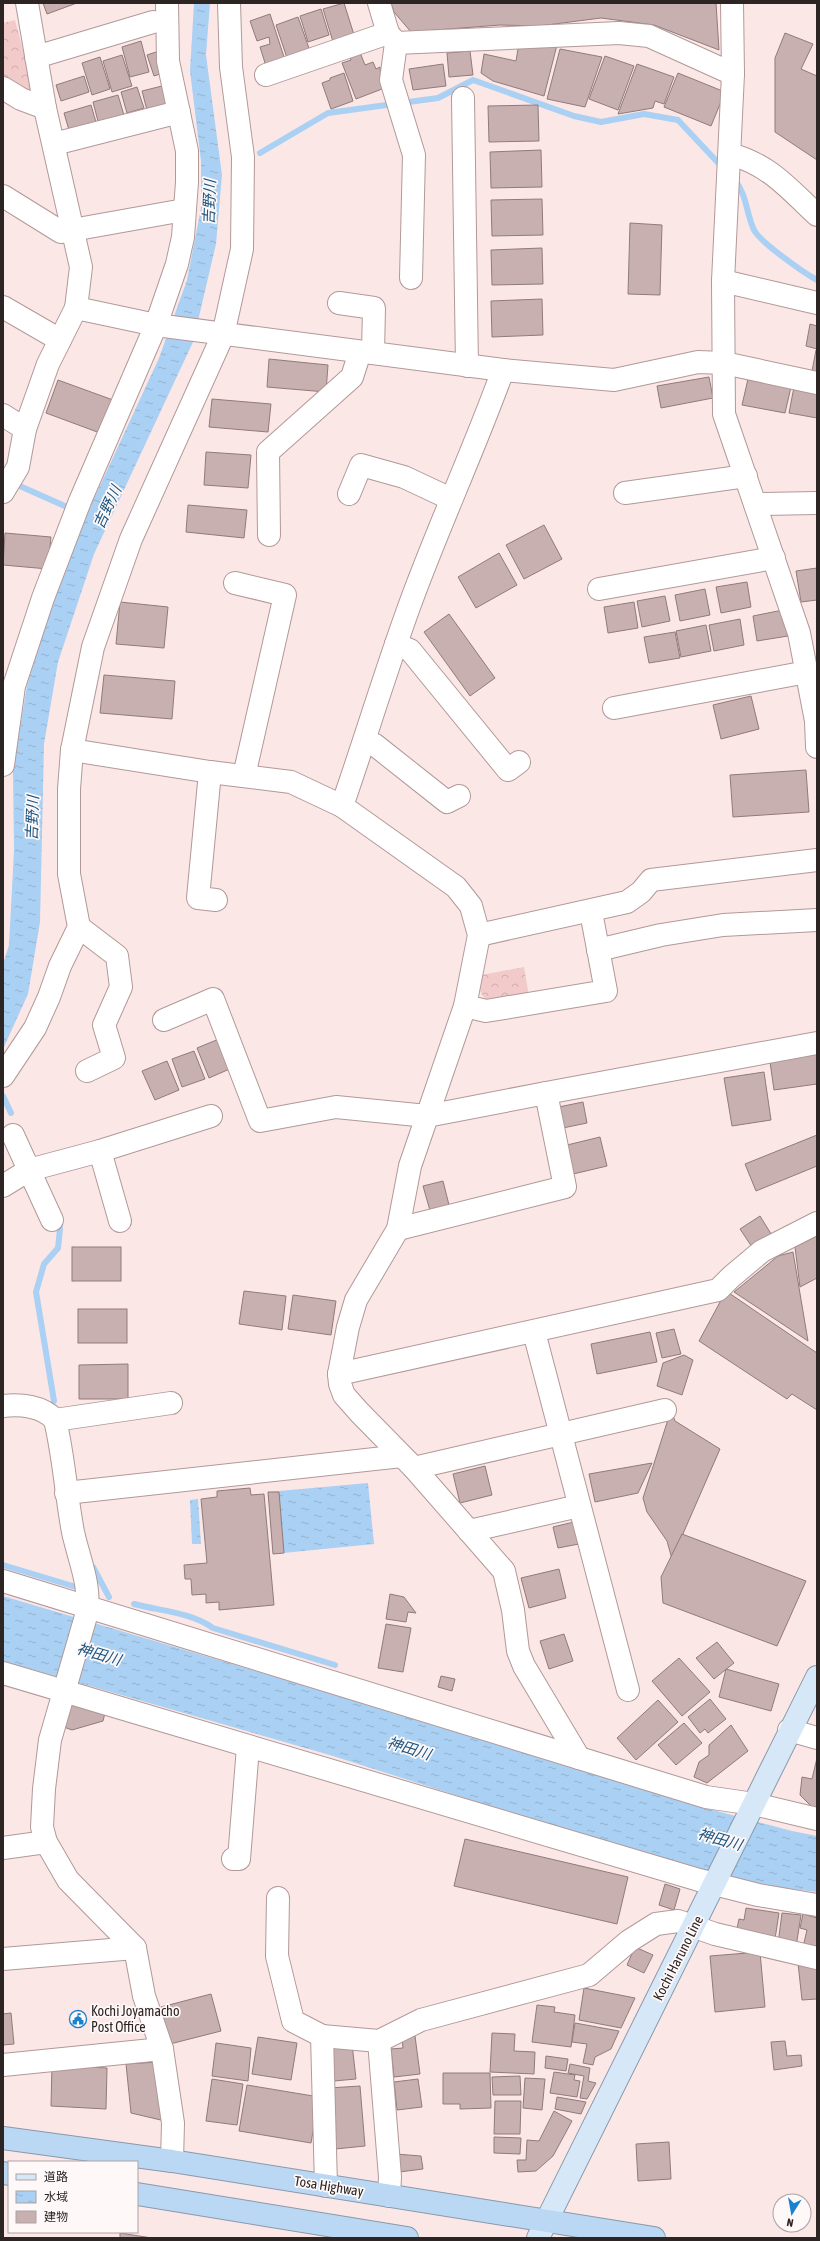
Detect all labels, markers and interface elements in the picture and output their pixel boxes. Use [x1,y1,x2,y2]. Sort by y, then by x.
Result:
water label: 吉野川 [200,177,218,225]
water label: 吉野川 [90,481,125,531]
water label: 吉野川 [23,793,41,841]
water label: 神田川 [75,1640,125,1669]
water label: 神田川 [385,1733,435,1763]
water label: 神田川 [696,1825,746,1854]
street label: Kochi Haruno Line [650,1913,706,2003]
place label: Kochi Joyamacho Post Office [91,2003,179,2035]
public building icon: Kochi Joyamacho Post Office [68,2009,88,2029]
legend [8,2161,138,2233]
text: 道路 [44,2170,68,2184]
street label: Tosa Highway [293,2173,365,2199]
text: 水域 [44,2190,68,2204]
north arrow [772,2193,812,2233]
text: 建物 [44,2210,68,2224]
text: N [786,2216,794,2229]

